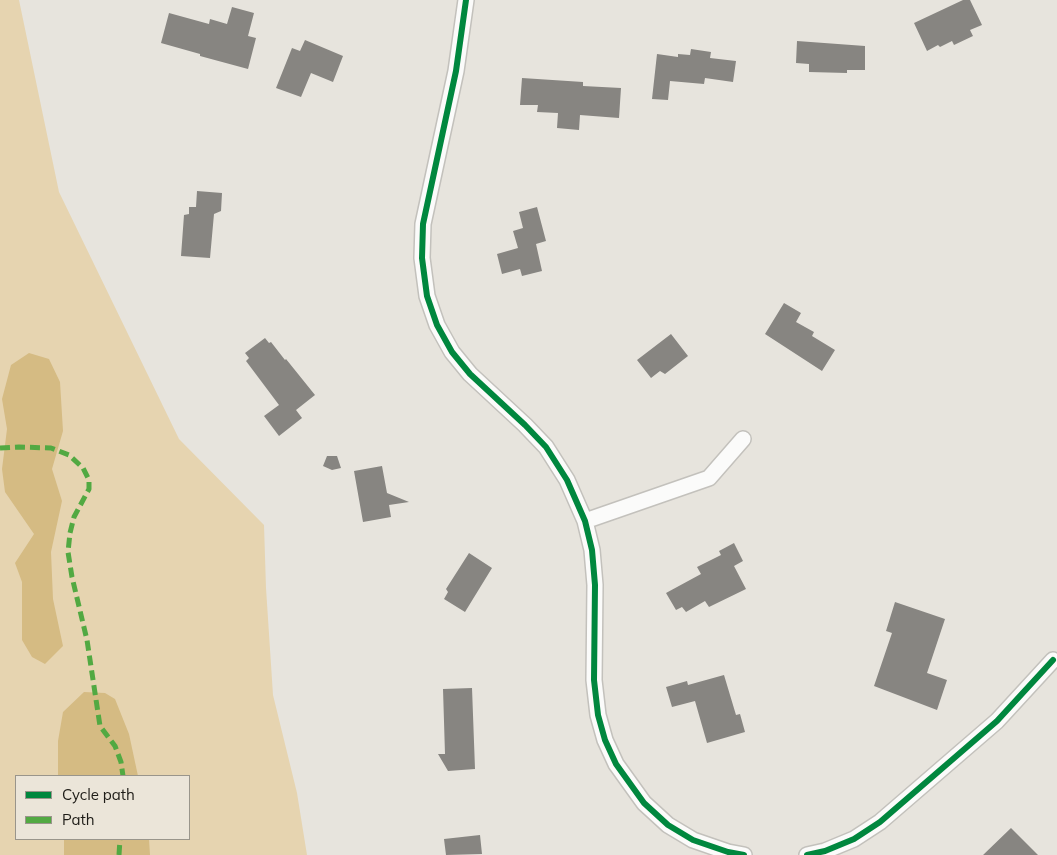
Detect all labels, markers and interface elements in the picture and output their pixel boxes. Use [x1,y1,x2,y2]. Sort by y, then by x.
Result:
legend [15,775,190,840]
text: Cycle path [62,785,135,804]
text: Path [62,810,94,829]

